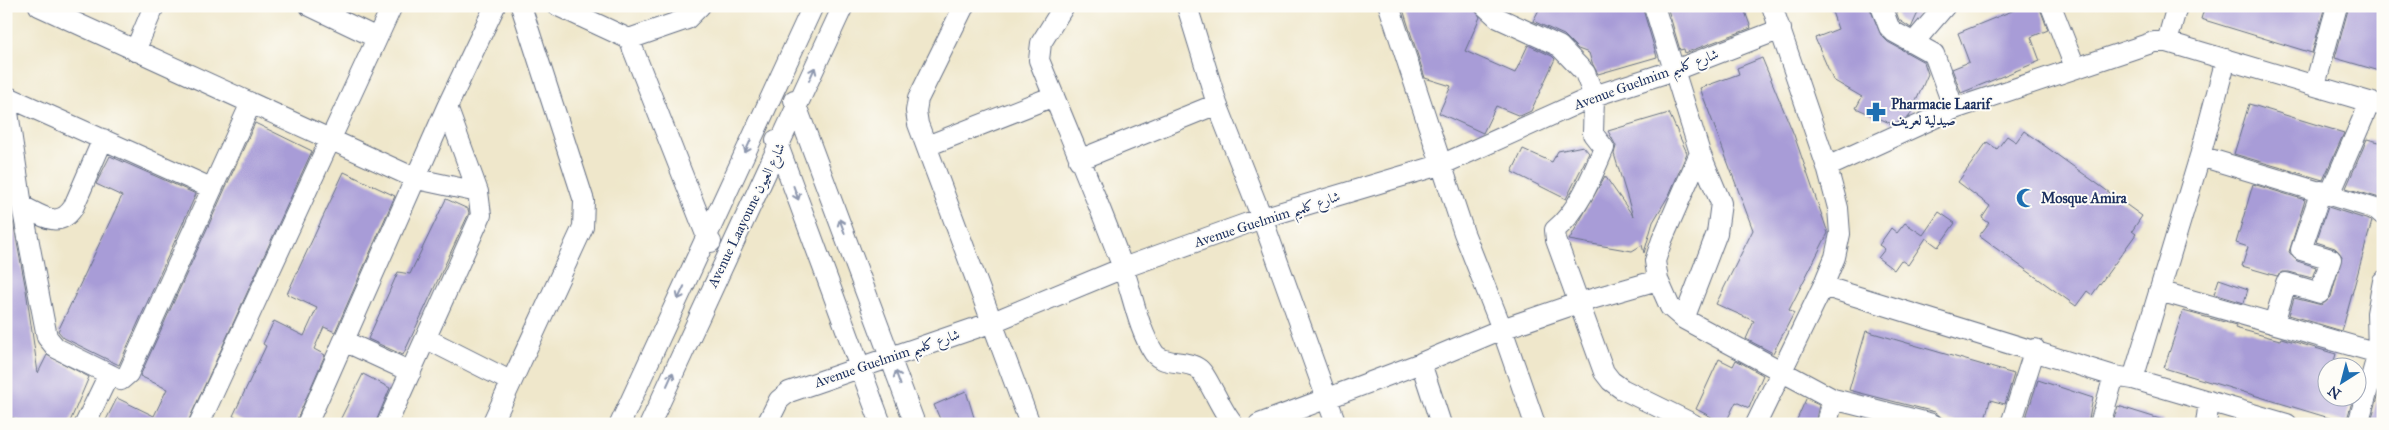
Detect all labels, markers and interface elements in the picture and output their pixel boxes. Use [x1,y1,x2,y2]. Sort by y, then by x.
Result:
street label: Avenue Guelmim شارع كلميم [1571,45,1723,119]
one-way arrow [808,67,818,82]
place label: Pharmacie Laarif صيدلية لعريف [1891,96,1992,130]
pharmacy icon: Pharmacie Laarif صيدلية لعريف [1865,101,1887,123]
one-way arrow [743,138,752,153]
street label: Avenue Laayoune شارع العيون [704,140,792,292]
one-way arrow [792,185,801,200]
mosque icon: Mosque Amira [2015,187,2037,209]
street label: Avenue Guelmim شارع كلميم [1191,188,1344,256]
place label: Mosque Amira [2041,190,2128,208]
one-way arrow [837,218,846,234]
one-way arrow [675,286,685,301]
street label: Avenue Guelmim شارع كلميم [811,326,964,396]
north arrow [2316,358,2366,408]
one-way arrow [893,371,902,386]
one-way arrow [665,372,675,387]
text: N [2325,382,2344,402]

